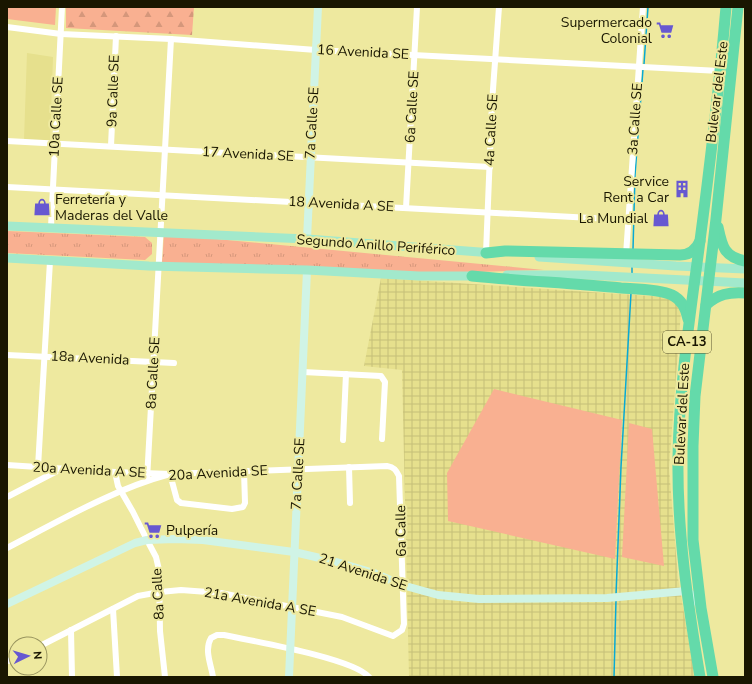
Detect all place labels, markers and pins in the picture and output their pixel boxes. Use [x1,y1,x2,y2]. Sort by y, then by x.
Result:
place label: Supermercado Colonial [561,13,653,48]
supermarket icon: Supermercado Colonial [655,20,675,40]
place label: Service Rent a Car [603,172,669,207]
building icon: Service Rent a Car [672,179,692,199]
place label: Ferretería y Maderas del Valle [55,190,168,225]
shop icon: Ferretería y Maderas del Valle [32,197,52,217]
shop icon: La Mundial [651,208,671,228]
place label: La Mundial [579,209,649,228]
supermarket icon: Pulpería [143,520,163,540]
place label: Pulpería [166,521,218,540]

